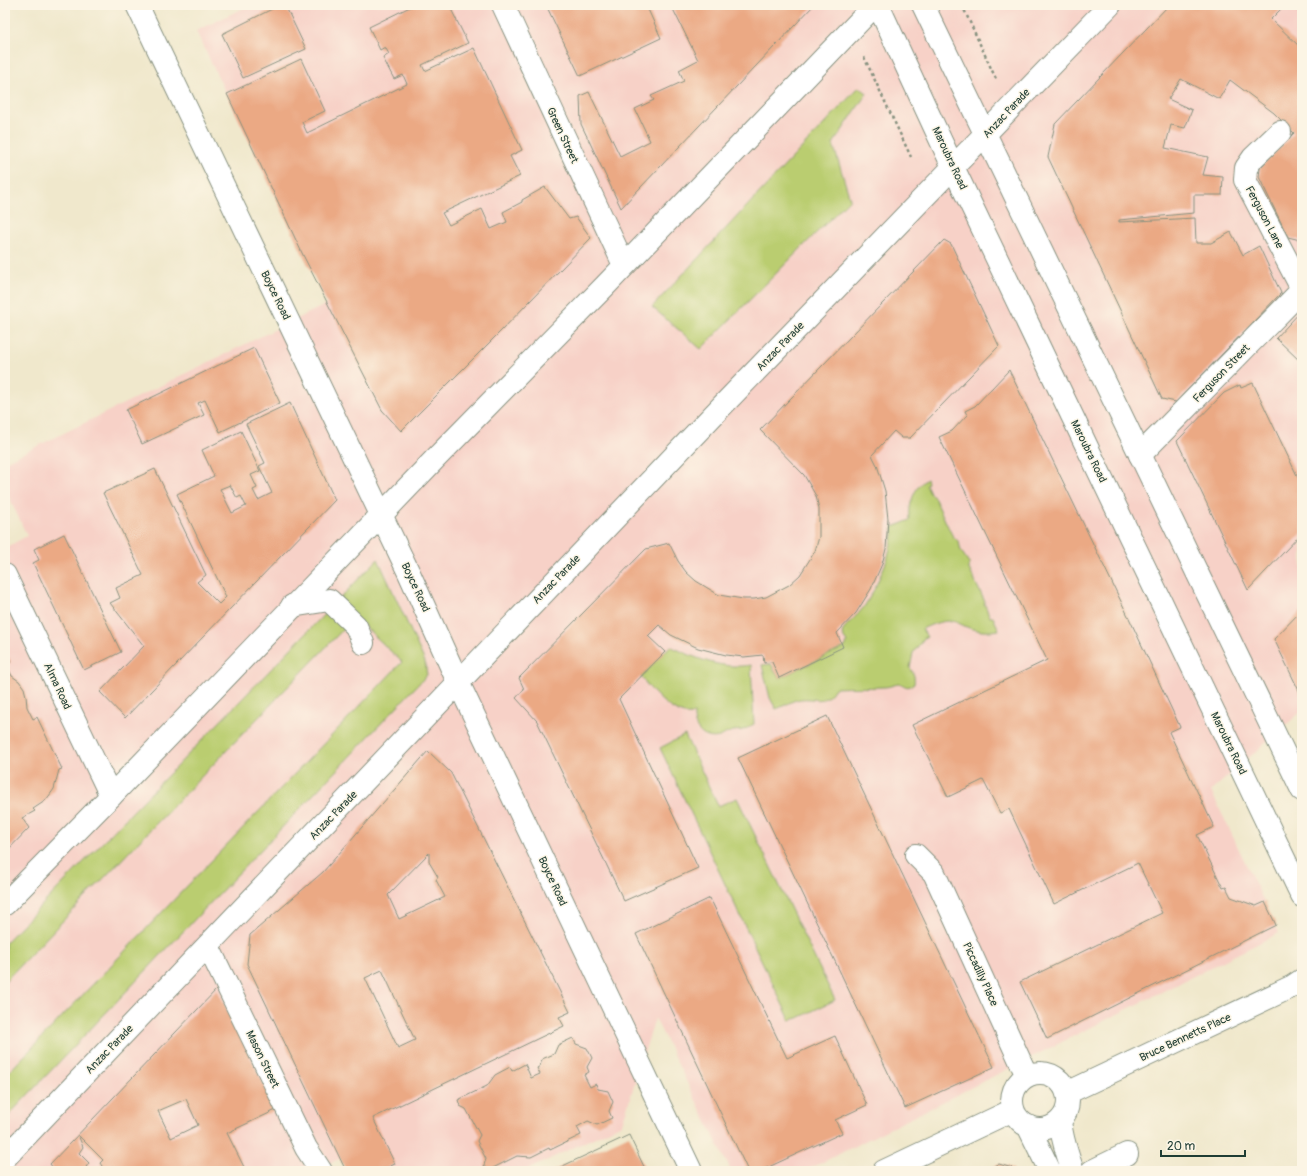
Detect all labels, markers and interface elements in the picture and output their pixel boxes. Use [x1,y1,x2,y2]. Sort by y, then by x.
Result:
street label: Anzac Parade [980,85,1033,141]
street label: Green Street [544,105,581,166]
street label: Maroubra Road [929,125,970,192]
street label: Ferguson Lane [1243,184,1287,251]
street label: Boyce Road [258,269,293,322]
street label: Anzac Parade [754,319,807,373]
street label: Ferguson Street [1190,341,1253,405]
street label: Maroubra Road [1068,418,1109,485]
street label: Anzac Parade [530,552,583,606]
street label: Boyce Road [398,560,433,614]
street label: Alma Road [41,661,74,712]
street label: Maroubra Road [1208,710,1249,777]
street label: Anzac Parade [307,788,360,842]
street label: Boyce Road [535,854,570,908]
street label: Piccadilly Place [960,940,1001,1009]
street label: Bruce Bennetts Place [1137,1010,1234,1064]
street label: Anzac Parade [83,1022,136,1076]
street label: Mason Street [243,1028,282,1091]
scale bar [1161,1132,1245,1158]
text: 20 m [1167,1139,1196,1154]

